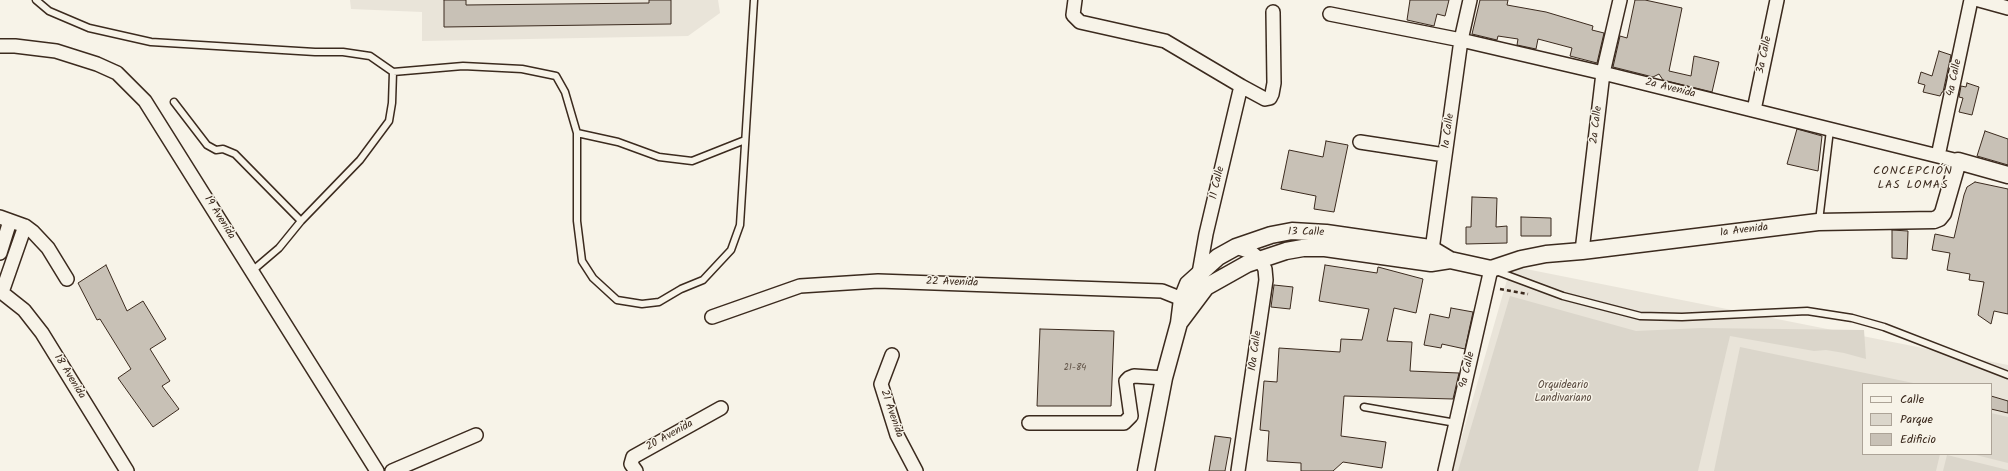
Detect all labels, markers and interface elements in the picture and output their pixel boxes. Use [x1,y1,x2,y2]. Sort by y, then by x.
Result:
street label: 3a Calle [1755,35,1775,75]
street label: 4a Calle [1945,58,1965,98]
street label: 2a Avenida [1643,76,1697,102]
street label: 2a Calle [1588,105,1606,145]
street label: 1a Calle [1440,113,1458,149]
street label: 11 Calle [1208,165,1228,201]
district label: CONCEPCIÓN LAS LOMAS [1873,165,1953,193]
street label: 19 Avenida [201,194,237,242]
street label: 1a Avenida [1719,221,1769,241]
street label: 13 Calle [1288,226,1324,240]
street label: 22 Avenida [925,275,979,291]
street label: 10a Calle [1247,330,1265,372]
street label: 9a Calle [1457,350,1479,390]
street label: 18 Avenida [50,352,88,402]
house number: 21-84 [1064,363,1086,373]
park label: Orquideario Landivariano [1534,379,1592,405]
legend [1862,383,1992,455]
street label: 21 Avenida [877,388,905,440]
text: Calle [1900,390,1924,409]
text: Parque [1900,410,1933,429]
street label: 20 Avenida [644,418,696,454]
text: Edificio [1900,430,1936,449]

